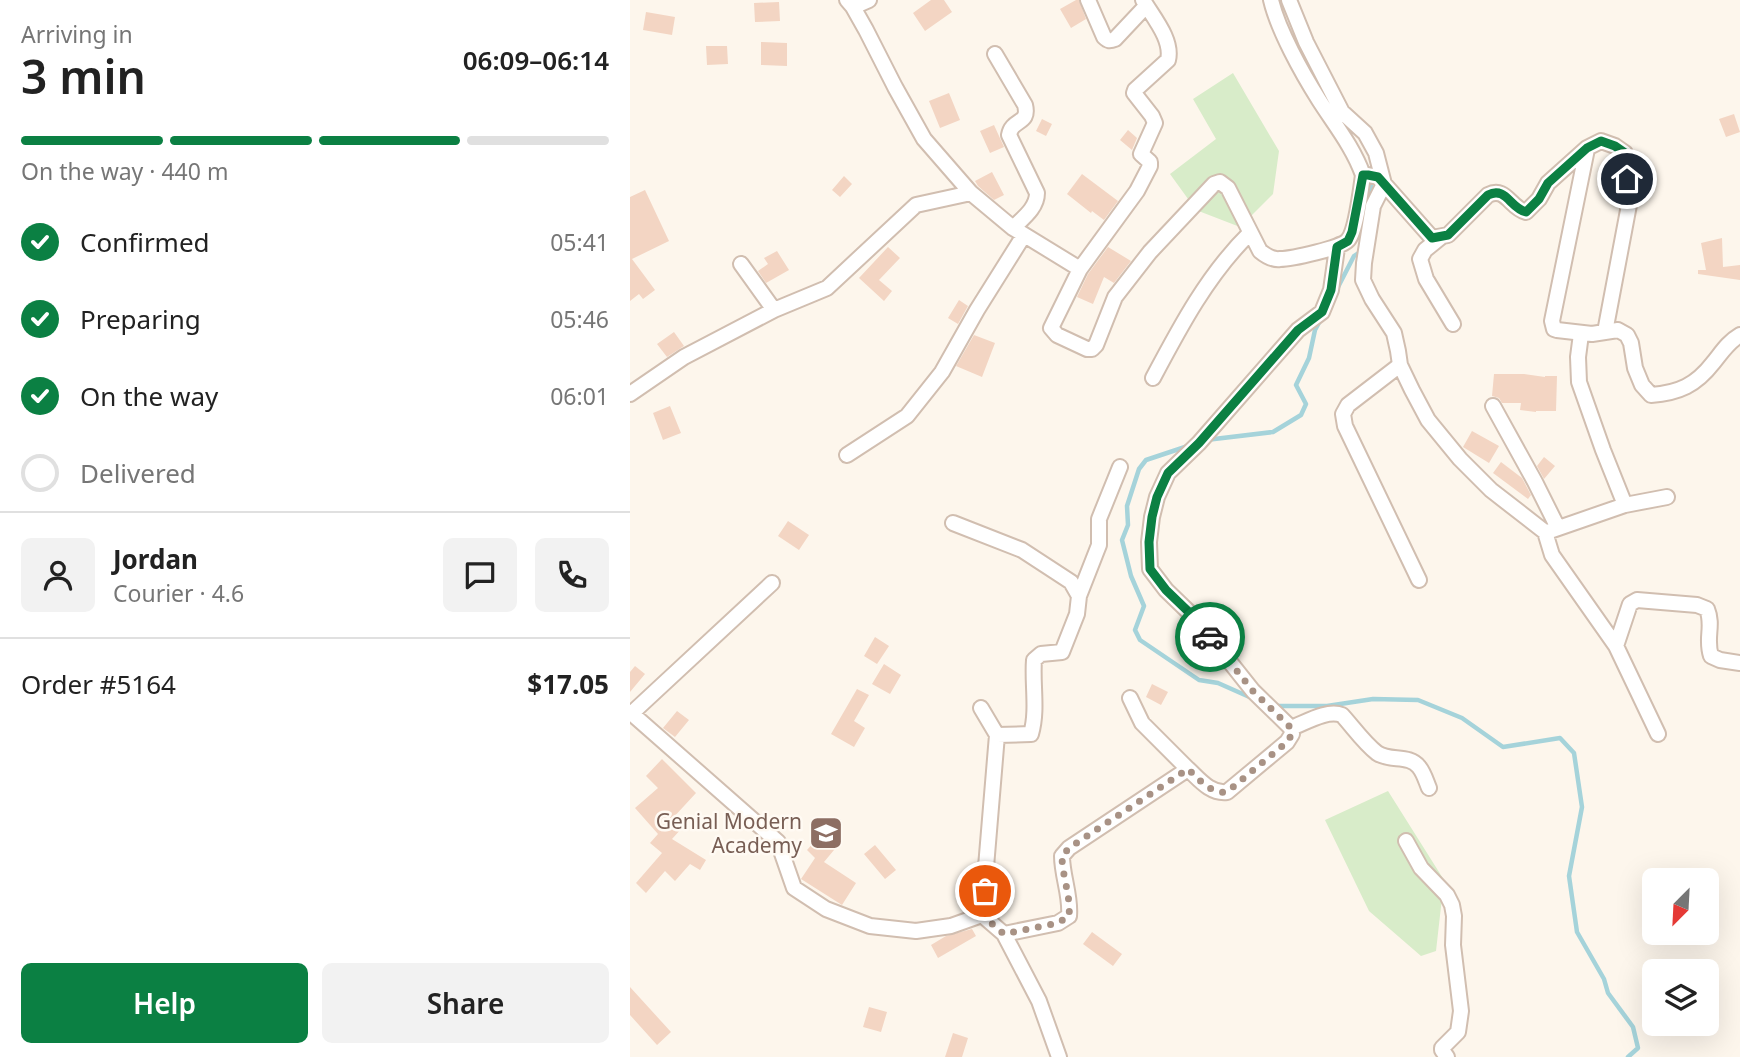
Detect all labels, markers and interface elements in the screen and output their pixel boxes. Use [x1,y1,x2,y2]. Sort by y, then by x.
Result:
text: Arriving in [21,18,133,50]
text: 06:09–06:14 [463,42,609,78]
text: 3 min [21,45,146,107]
pin [1597,149,1657,209]
text: On the way · 440 m [21,155,228,187]
icon: home [1608,160,1646,198]
icon: check [21,223,59,261]
text: Confirmed [80,224,210,260]
text: 05:41 [550,226,609,258]
icon: check [21,300,59,338]
text: Preparing [80,301,201,337]
text: 05:46 [550,303,609,335]
icon: check [21,377,59,415]
text: On the way [80,378,218,414]
text: 06:01 [550,380,609,412]
text: Delivered [80,455,196,491]
button: person [21,538,95,612]
button: chat [443,538,517,612]
button: phone [535,538,609,612]
text: Jordan [113,541,198,577]
text: Courier · 4.6 [113,577,244,609]
courier [1175,602,1245,672]
icon: car [1191,618,1229,656]
text: Order #5164 [21,666,176,702]
text: $17.05 [527,666,609,702]
place label: Genial Modern Academy [656,807,802,859]
school or university icon: Genial Modern Academy [807,814,845,852]
pin [955,861,1015,921]
north arrow [1642,868,1718,945]
map controls [1642,868,1719,1036]
icon: bag [966,872,1004,910]
button: layers [1642,959,1719,1036]
button: Help [21,963,308,1043]
button: Share [322,963,609,1043]

